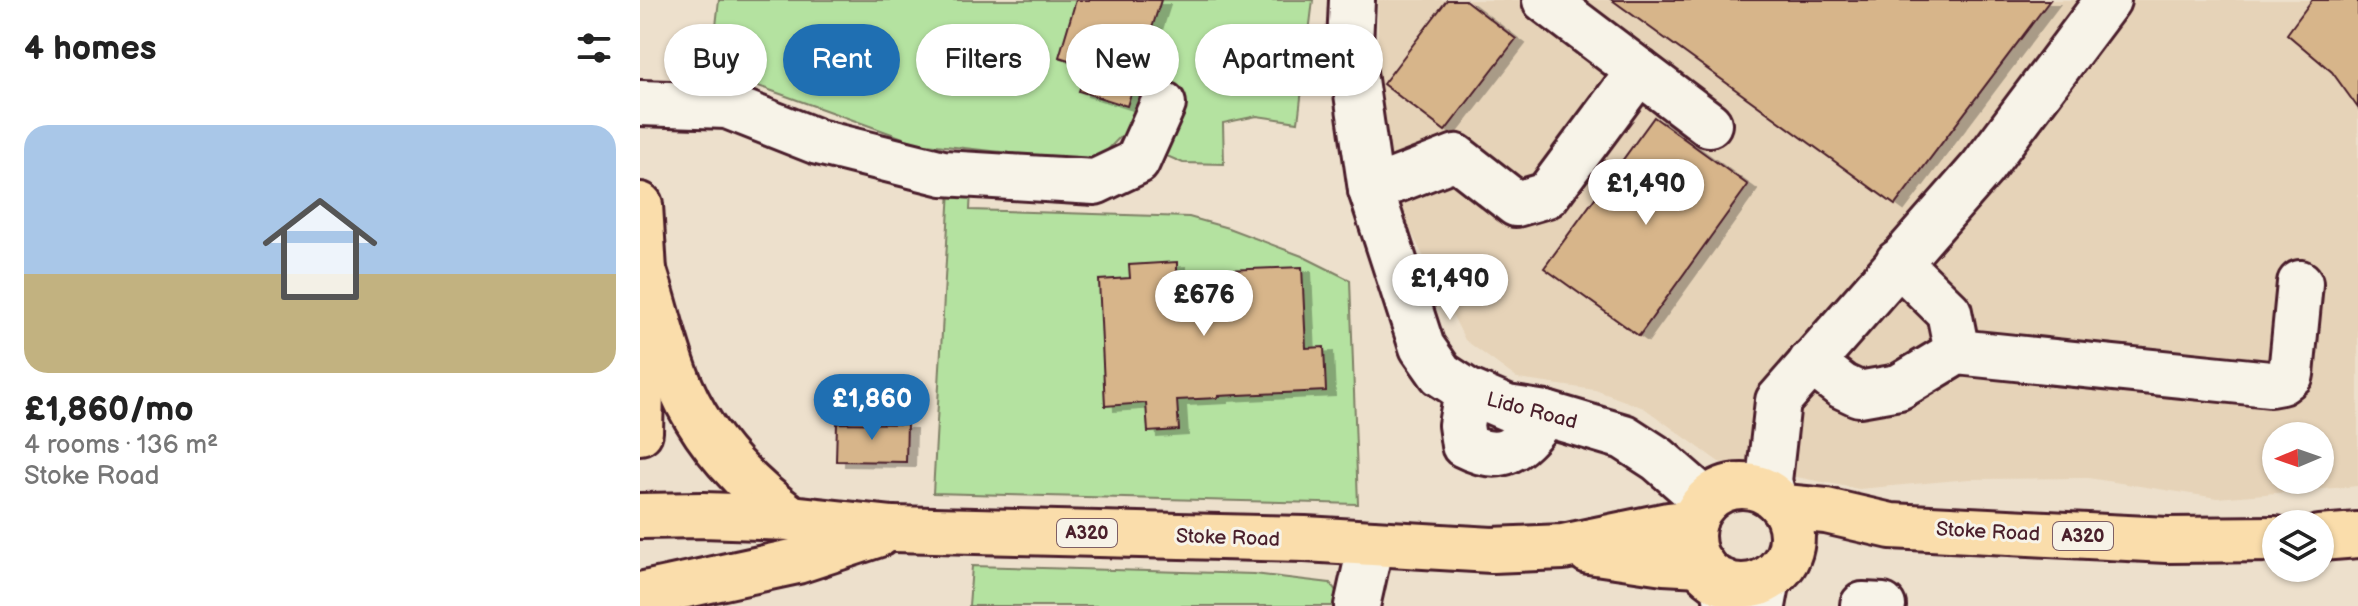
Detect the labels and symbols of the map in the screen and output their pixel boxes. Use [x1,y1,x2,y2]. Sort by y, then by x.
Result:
pin: £1,490 [1581,159,1711,227]
pin: £1,490 [1385,254,1515,322]
pin: £676 [1157,270,1251,338]
pin: £1,860 [807,374,937,442]
street label: Lido Road [1484,387,1580,435]
north arrow [2262,422,2334,494]
street label: Stoke Road [1935,517,2041,547]
road number: A320 [1057,519,1117,547]
road number: A320 [2053,522,2113,550]
street label: Stoke Road [1176,524,1280,552]

